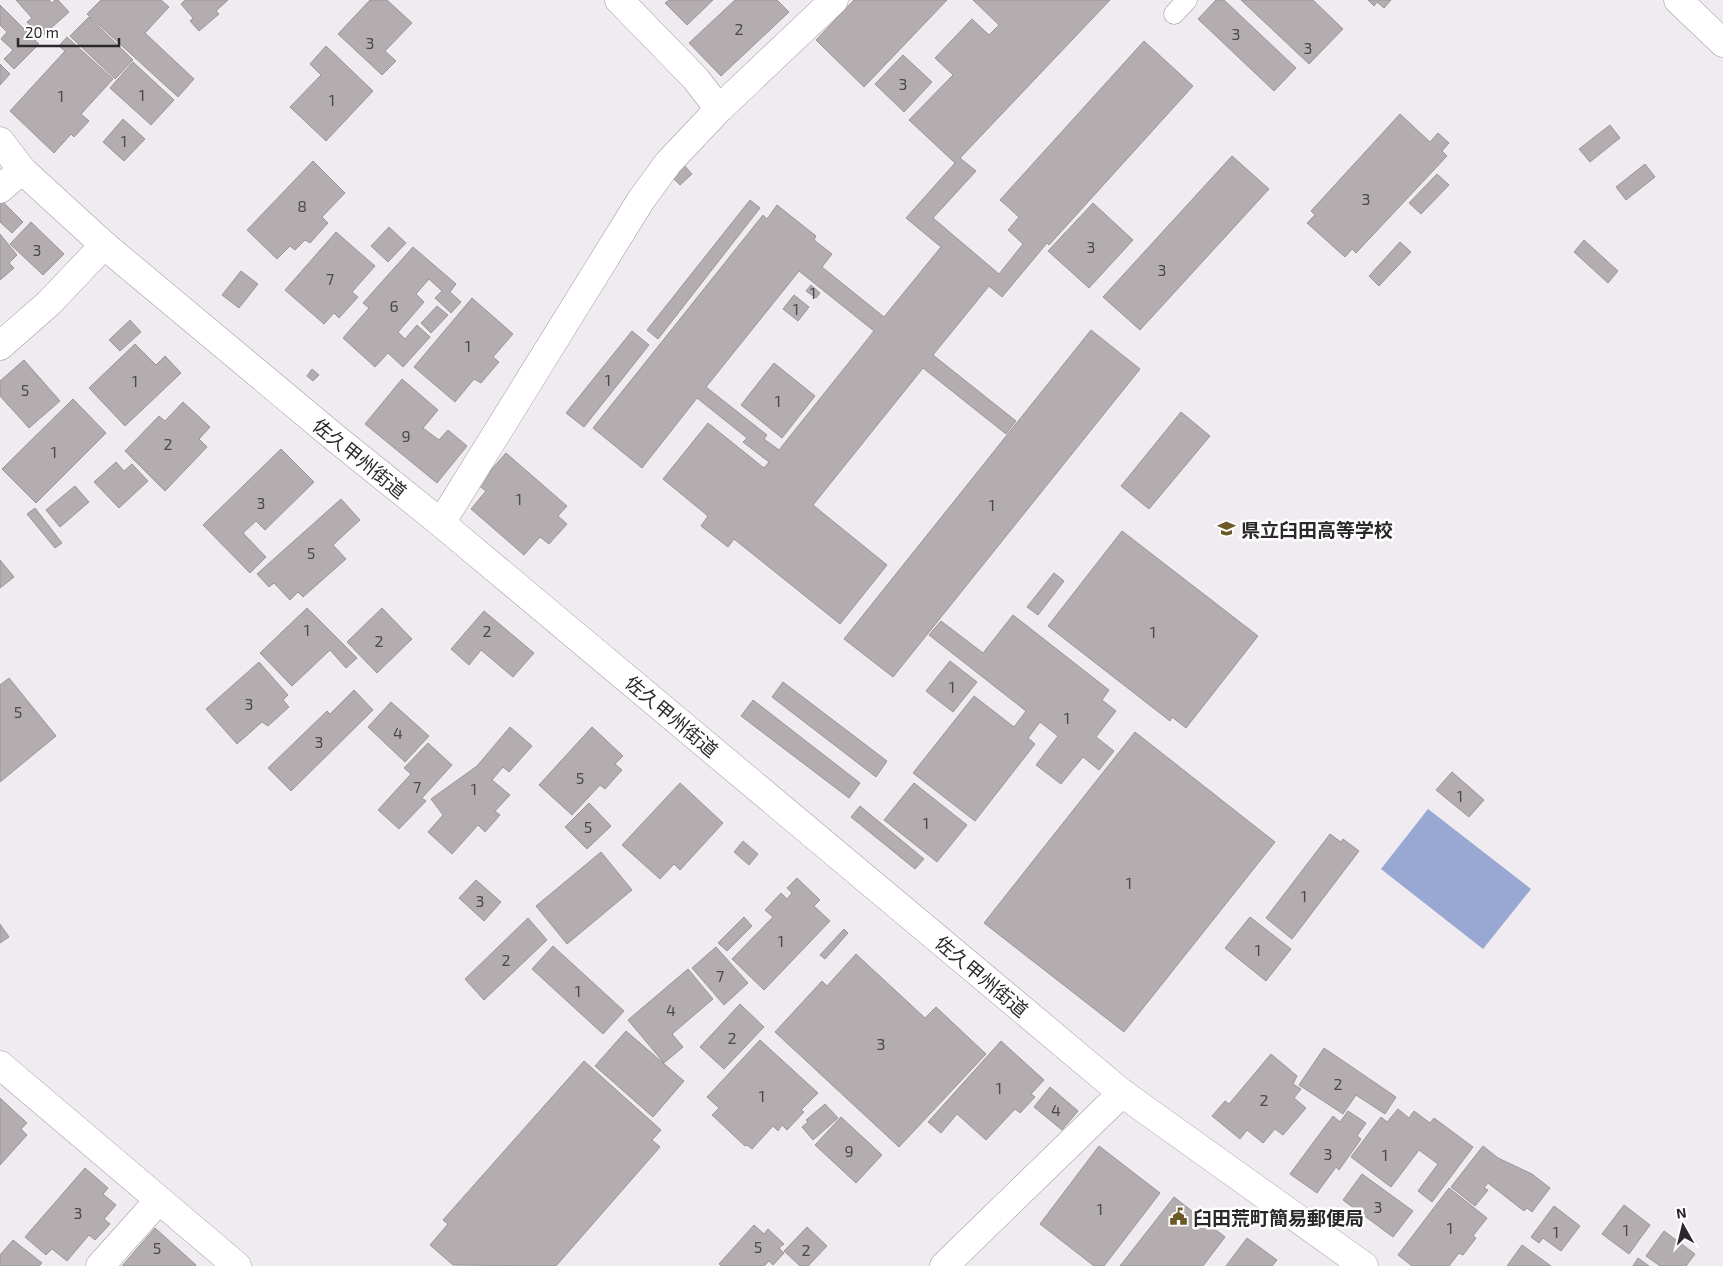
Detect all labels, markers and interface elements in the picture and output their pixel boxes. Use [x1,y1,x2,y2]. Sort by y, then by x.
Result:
scale bar [18,15,119,47]
house number: 2 [735,19,744,38]
text: 20 m [25,23,59,41]
house number: 3 [1232,24,1240,43]
house number: 3 [366,33,374,52]
house number: 3 [1304,38,1312,57]
house number: 3 [899,74,907,93]
house number: 1 [139,85,145,104]
house number: 1 [58,86,64,105]
house number: 1 [329,90,335,109]
house number: 1 [121,131,127,150]
house number: 3 [1362,189,1370,208]
house number: 8 [297,196,307,215]
house number: 3 [1087,237,1095,256]
house number: 3 [33,240,41,259]
house number: 3 [1158,260,1166,279]
house number: 7 [326,269,334,288]
house number: 1 [810,283,816,302]
house number: 6 [389,296,399,315]
house number: 1 [793,299,799,318]
house number: 1 [465,336,471,355]
house number: 1 [605,370,611,389]
house number: 1 [132,371,138,390]
house number: 5 [21,380,29,399]
house number: 1 [775,391,781,410]
street label: 佐久甲州街道 [308,413,412,503]
house number: 9 [401,426,411,445]
house number: 2 [164,434,173,453]
house number: 1 [51,442,57,461]
house number: 1 [516,489,522,508]
house number: 3 [257,493,265,512]
house number: 1 [989,495,995,514]
place label: 県立臼田高等学校 [1241,518,1393,541]
school or university icon: 県立臼田高等学校 [1217,519,1237,539]
house number: 5 [307,543,315,562]
house number: 1 [304,620,310,639]
house number: 2 [483,621,492,640]
house number: 1 [1150,622,1156,641]
house number: 2 [375,631,384,650]
street label: 佐久甲州街道 [621,671,723,761]
house number: 1 [949,677,955,696]
house number: 3 [245,694,253,713]
house number: 5 [14,702,22,721]
house number: 1 [1064,708,1070,727]
house number: 4 [393,723,403,742]
house number: 3 [315,732,323,751]
house number: 5 [576,768,584,787]
house number: 7 [413,777,421,796]
house number: 1 [471,779,477,798]
house number: 1 [1457,786,1463,805]
house number: 1 [923,813,929,832]
house number: 5 [584,817,592,836]
house number: 1 [1126,873,1132,892]
house number: 1 [1301,886,1307,905]
house number: 3 [476,891,484,910]
house number: 1 [778,931,784,950]
street label: 佐久甲州街道 [931,931,1033,1021]
house number: 1 [1255,940,1261,959]
house number: 2 [502,950,511,969]
house number: 7 [716,966,724,985]
house number: 1 [575,981,581,1000]
house number: 4 [666,1000,676,1019]
house number: 2 [728,1028,737,1047]
house number: 3 [877,1034,885,1053]
house number: 2 [1334,1074,1343,1093]
house number: 1 [996,1078,1002,1097]
house number: 1 [759,1086,765,1105]
house number: 2 [1260,1090,1269,1109]
house number: 4 [1051,1100,1061,1119]
house number: 9 [844,1141,854,1160]
house number: 3 [1324,1144,1332,1163]
house number: 1 [1382,1145,1388,1164]
house number: 3 [1374,1197,1382,1216]
house number: 1 [1097,1199,1103,1218]
north arrow [1658,1201,1708,1251]
house number: 3 [74,1203,82,1222]
text: N [1675,1204,1687,1222]
place label: 臼田荒町簡易郵便局 [1193,1206,1364,1229]
public building icon: 臼田荒町簡易郵便局 [1169,1207,1189,1227]
house number: 1 [1447,1218,1453,1237]
house number: 1 [1623,1220,1629,1239]
house number: 1 [1553,1222,1559,1241]
house number: 5 [754,1237,762,1256]
house number: 5 [153,1238,161,1257]
house number: 2 [802,1240,811,1259]

